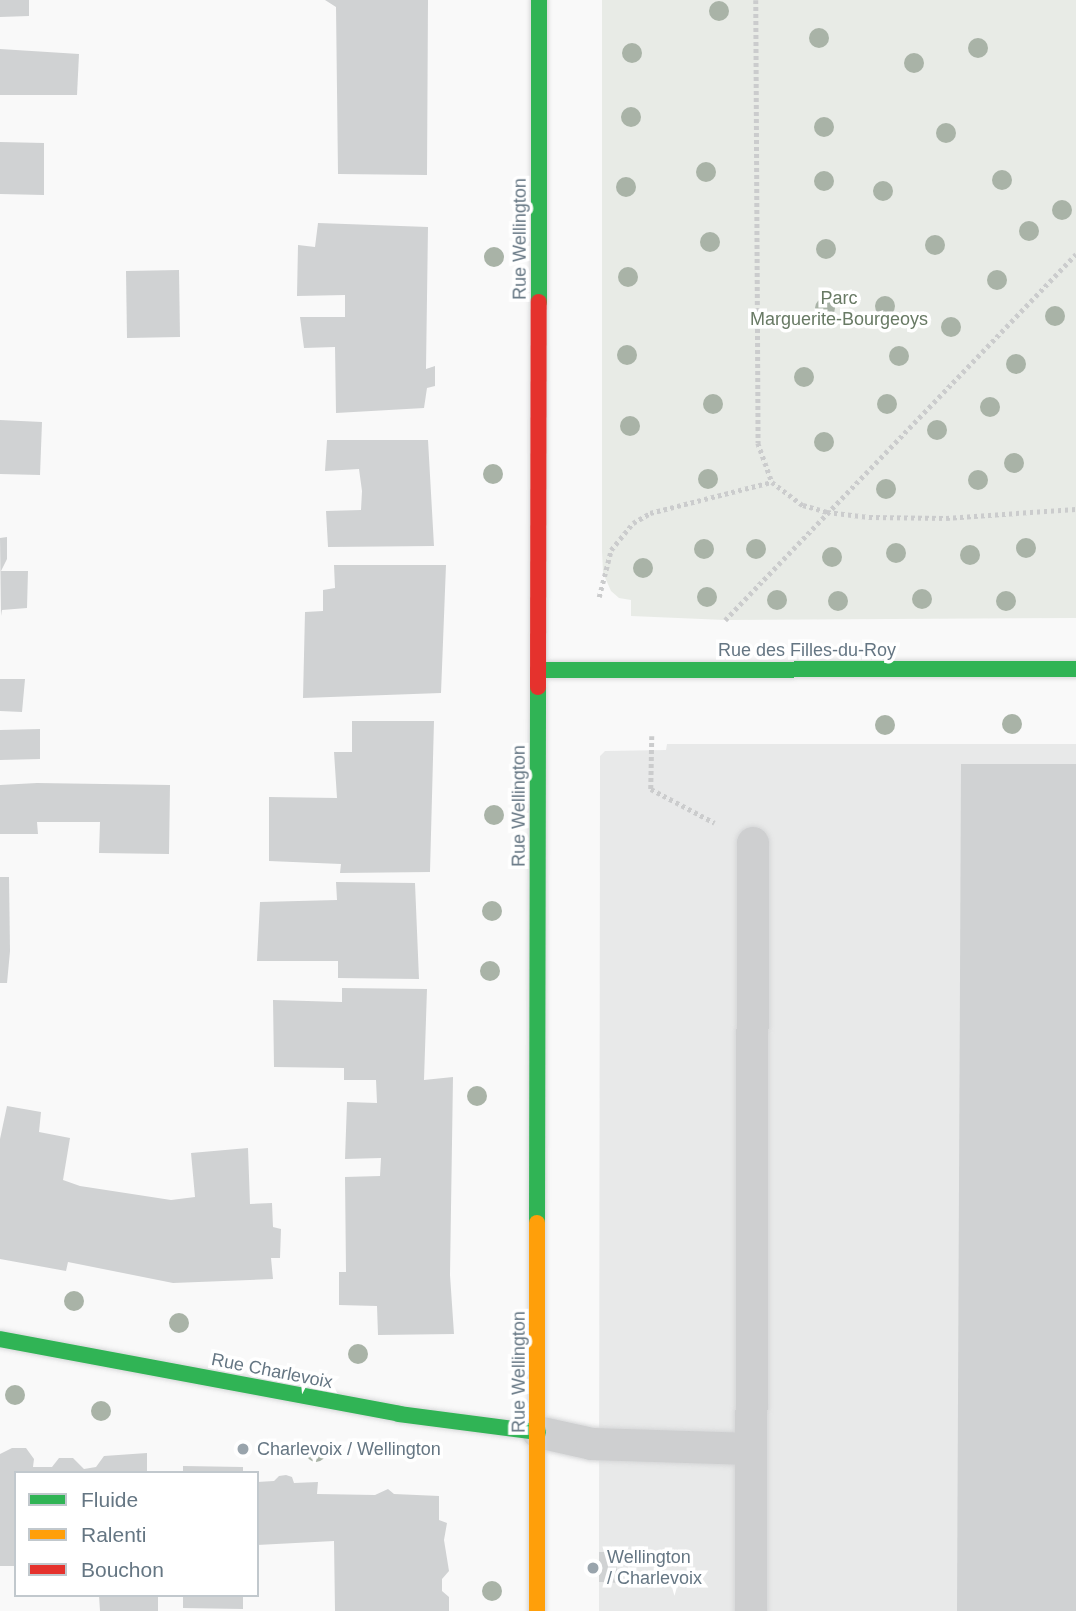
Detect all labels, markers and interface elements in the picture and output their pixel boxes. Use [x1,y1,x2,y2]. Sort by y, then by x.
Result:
street label: Rue Wellington [509,178,531,300]
park label: Parc Marguerite-Bourgeoys [750,288,928,330]
street label: Rue des Filles-du-Roy [718,639,896,661]
street label: Rue Wellington [508,745,530,867]
street label: Rue Wellington [508,1311,530,1433]
street label: Rue Charlevoix [210,1349,334,1393]
place label: Charlevoix / Wellington [257,1438,441,1460]
marker: Charlevoix / Wellington [235,1441,251,1457]
legend [14,1471,259,1597]
text: Fluide [81,1488,138,1511]
text: Ralenti [81,1523,146,1546]
place label: Wellington / Charlevoix [607,1547,702,1590]
text: Bouchon [81,1558,164,1581]
marker: Wellington / Charlevoix [585,1560,601,1576]

